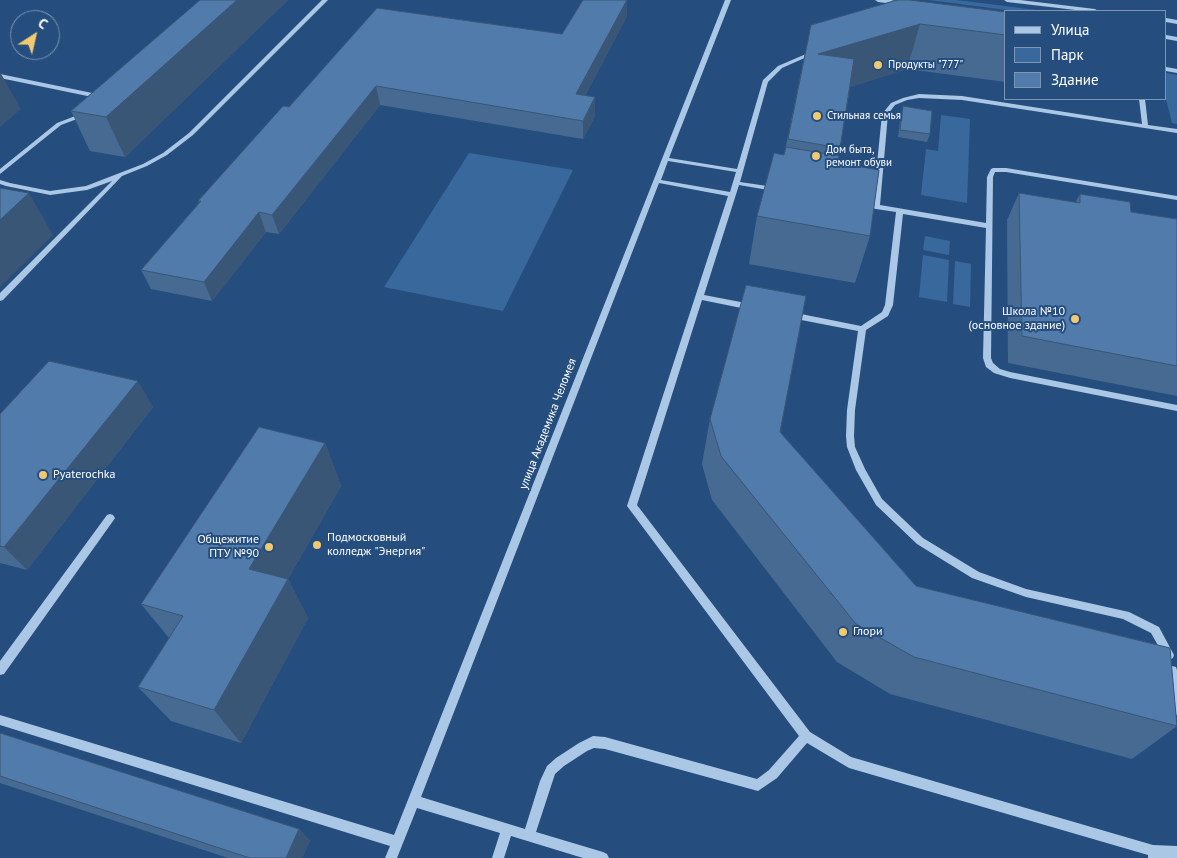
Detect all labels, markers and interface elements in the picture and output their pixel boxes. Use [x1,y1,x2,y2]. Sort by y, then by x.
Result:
north arrow [10,10,60,60]
legend [1004,10,1167,100]
text: С [35,14,51,33]
text: Улица [1051,20,1089,39]
text: Парк [1051,45,1084,64]
place label: Продукты "777" [888,58,963,72]
marker: Продукты "777" [872,59,884,71]
text: Здание [1051,70,1099,89]
place label: Стильная семья [827,109,901,123]
marker: Стильная семья [811,110,823,122]
place label: Дом быта, ремонт обуви [826,143,892,169]
marker: Дом быта, ремонт обуви [810,150,822,162]
place label: Школа №10 (основное здание) [968,305,1065,333]
marker: Школа №10 (основное здание) [1069,313,1081,325]
street label: улица Академика Челомея [516,356,580,492]
place label: Pyaterochka [53,468,115,482]
marker: Pyaterochka [37,469,49,481]
place label: Подмосковный колледж "Энергия" [327,531,425,559]
place label: Общежитие ПТУ №90 [197,533,259,561]
marker: Подмосковный колледж "Энергия" [311,539,323,551]
marker: Общежитие ПТУ №90 [263,541,275,553]
place label: Глори [853,625,883,639]
marker: Глори [837,626,849,638]

